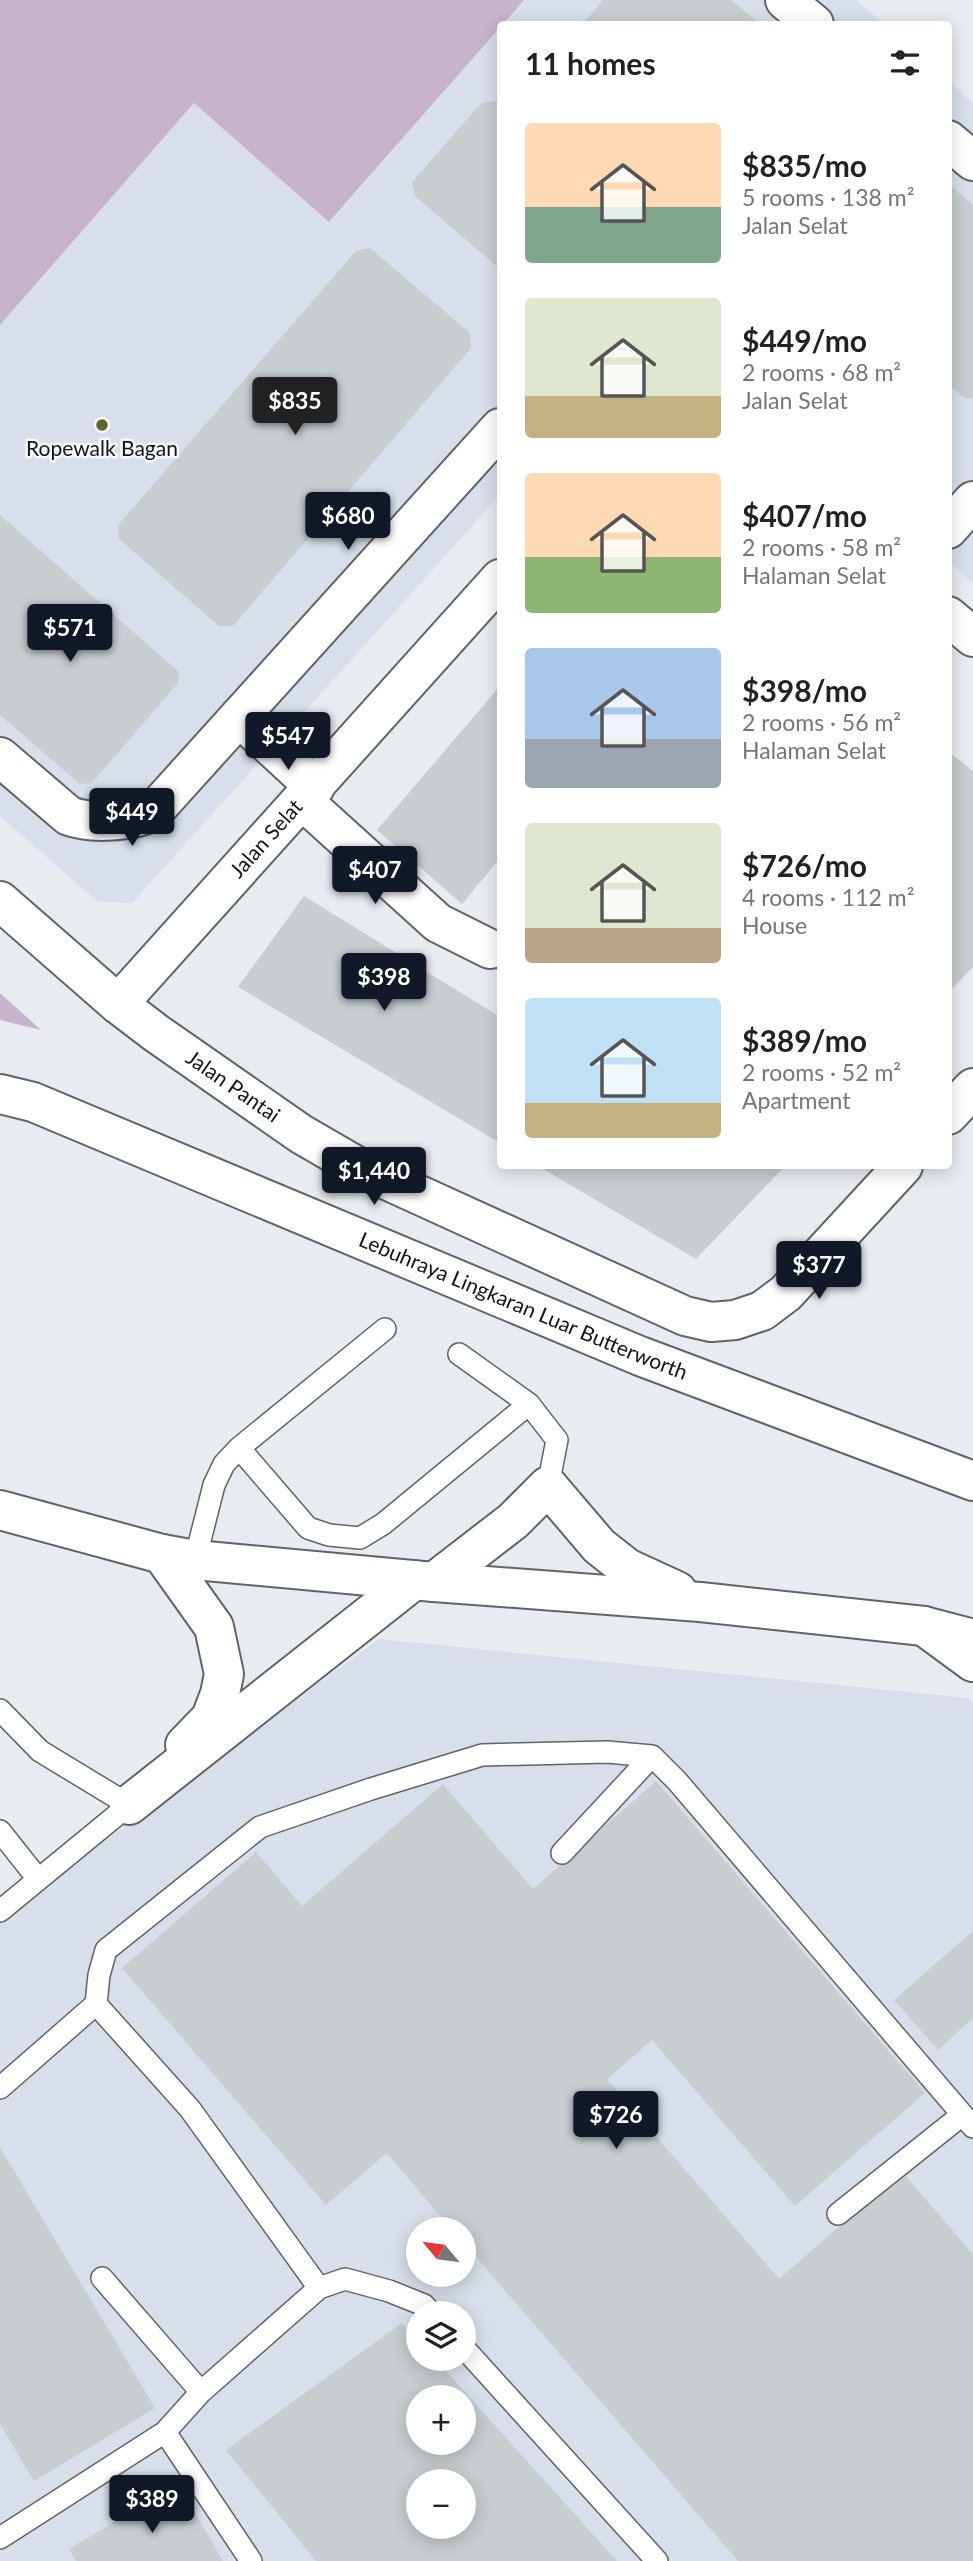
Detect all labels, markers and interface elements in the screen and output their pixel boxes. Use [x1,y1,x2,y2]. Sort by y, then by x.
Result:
icon: filters [886,44,924,82]
text: 11 homes [525,45,656,81]
text: $835/mo [742,147,867,183]
icon: home [581,151,665,235]
text: 5 rooms · 138 m² [742,183,914,211]
text: Jalan Selat [742,211,848,239]
text: $449/mo [742,322,867,358]
icon: home [581,326,665,410]
text: 2 rooms · 68 m² [742,358,901,386]
pin: $835 [254,378,336,437]
text: $835 [268,386,322,414]
text: Jalan Selat [742,386,848,414]
marker: Ropewalk Bagan [94,417,110,433]
place label: Ropewalk Bagan [26,435,178,460]
pin: $680 [307,492,389,552]
text: $407/mo [742,497,867,533]
text: $680 [321,501,375,529]
icon: home [581,501,665,585]
text: 2 rooms · 58 m² [742,533,901,561]
text: Halaman Selat [742,561,886,589]
pin: $571 [29,604,111,664]
text: $571 [43,613,97,641]
text: $398/mo [742,672,867,708]
icon: home [581,676,665,760]
text: 2 rooms · 56 m² [742,708,901,736]
pin: $547 [247,712,329,772]
text: $547 [261,721,315,749]
text: Halaman Selat [742,736,886,764]
pin: $449 [91,788,173,848]
street label: Jalan Selat [224,793,307,882]
text: $449 [105,797,159,825]
pin: $407 [334,846,416,906]
text: $726/mo [742,847,867,883]
icon: home [581,851,665,935]
text: $407 [348,855,402,883]
text: 4 rooms · 112 m² [742,883,914,911]
text: House [742,911,807,939]
pin: $398 [343,954,425,1013]
text: $398 [357,962,411,990]
text: $389/mo [742,1022,867,1058]
icon: home [581,1026,665,1110]
street label: Jalan Pantai [182,1044,285,1127]
text: 2 rooms · 52 m² [742,1058,901,1086]
text: Apartment [742,1086,850,1114]
pin: $1,440 [317,1148,431,1207]
text: $1,440 [338,1156,410,1184]
street label: Lebuhraya Lingkaran Luar Butterworth [356,1226,691,1384]
pin: $377 [778,1242,860,1301]
text: $377 [792,1250,846,1278]
pin: $726 [575,2092,657,2151]
text: $726 [589,2100,643,2128]
north arrow [406,2217,476,2287]
map controls [406,2217,476,2539]
button: layers [406,2301,476,2371]
button: + [406,2385,476,2455]
button: − [406,2469,476,2539]
pin: $389 [111,2476,193,2535]
text: $389 [125,2484,179,2512]

